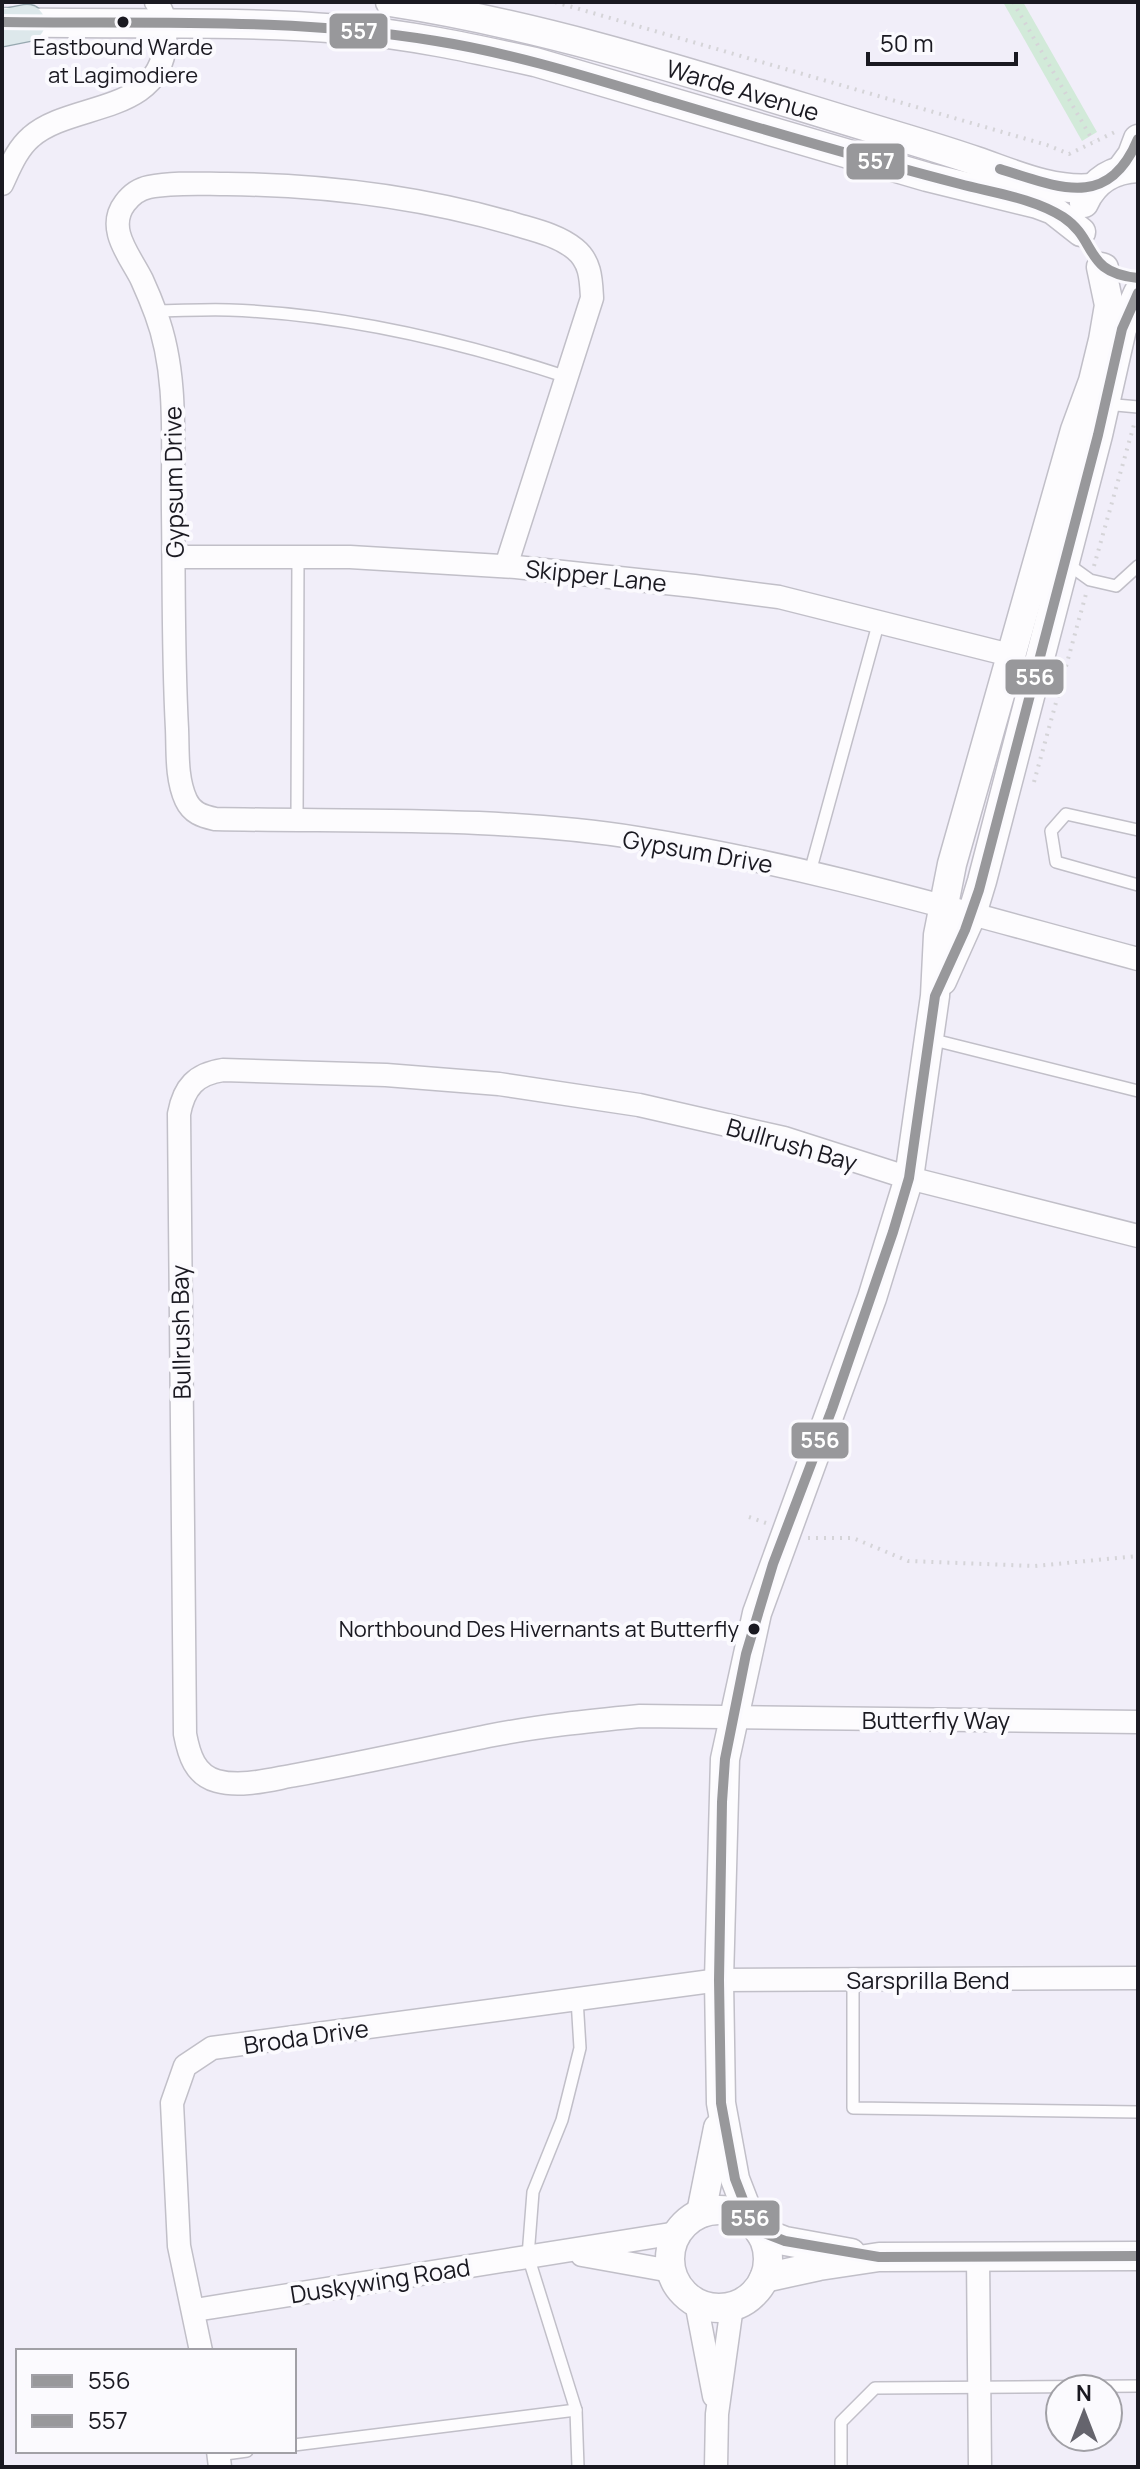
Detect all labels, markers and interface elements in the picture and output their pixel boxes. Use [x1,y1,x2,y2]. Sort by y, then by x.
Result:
line badge: 557 [328,12,389,50]
marker: Eastbound Warde at Lagimodiere [115,14,131,30]
text: 557 [340,16,378,46]
scale bar [868,16,1016,66]
text: 50 m [880,26,934,59]
place label: Eastbound Warde at Lagimodiere [33,32,213,90]
street label: Warde Avenue [663,50,824,128]
line badge: 557 [845,142,906,181]
text: 557 [857,146,895,176]
street label: Gypsum Drive [155,406,191,558]
street label: Skipper Lane [524,551,668,599]
line badge: 556 [1004,658,1065,696]
text: 556 [1015,662,1055,692]
street label: Gypsum Drive [620,822,776,880]
street label: Bullrush Bay [723,1110,862,1179]
street label: Bullrush Bay [162,1264,198,1400]
line badge: 556 [790,1421,850,1460]
text: 556 [800,1425,840,1455]
place label: Northbound Des Hivernants at Butterfly [339,1614,739,1644]
marker: Northbound Des Hivernants at Butterfly [746,1621,762,1637]
street label: Butterfly Way [862,1703,1011,1736]
street label: Sarsprilla Bend [846,1963,1010,1996]
street label: Broda Drive [241,2011,371,2061]
line badge: 556 [720,2199,781,2237]
text: 556 [730,2203,770,2233]
street label: Duskywing Road [288,2249,472,2311]
legend [16,2349,296,2453]
text: 556 [88,2363,131,2396]
north arrow [1044,2373,1124,2453]
text: N [1076,2378,1092,2408]
text: 557 [88,2403,128,2436]

